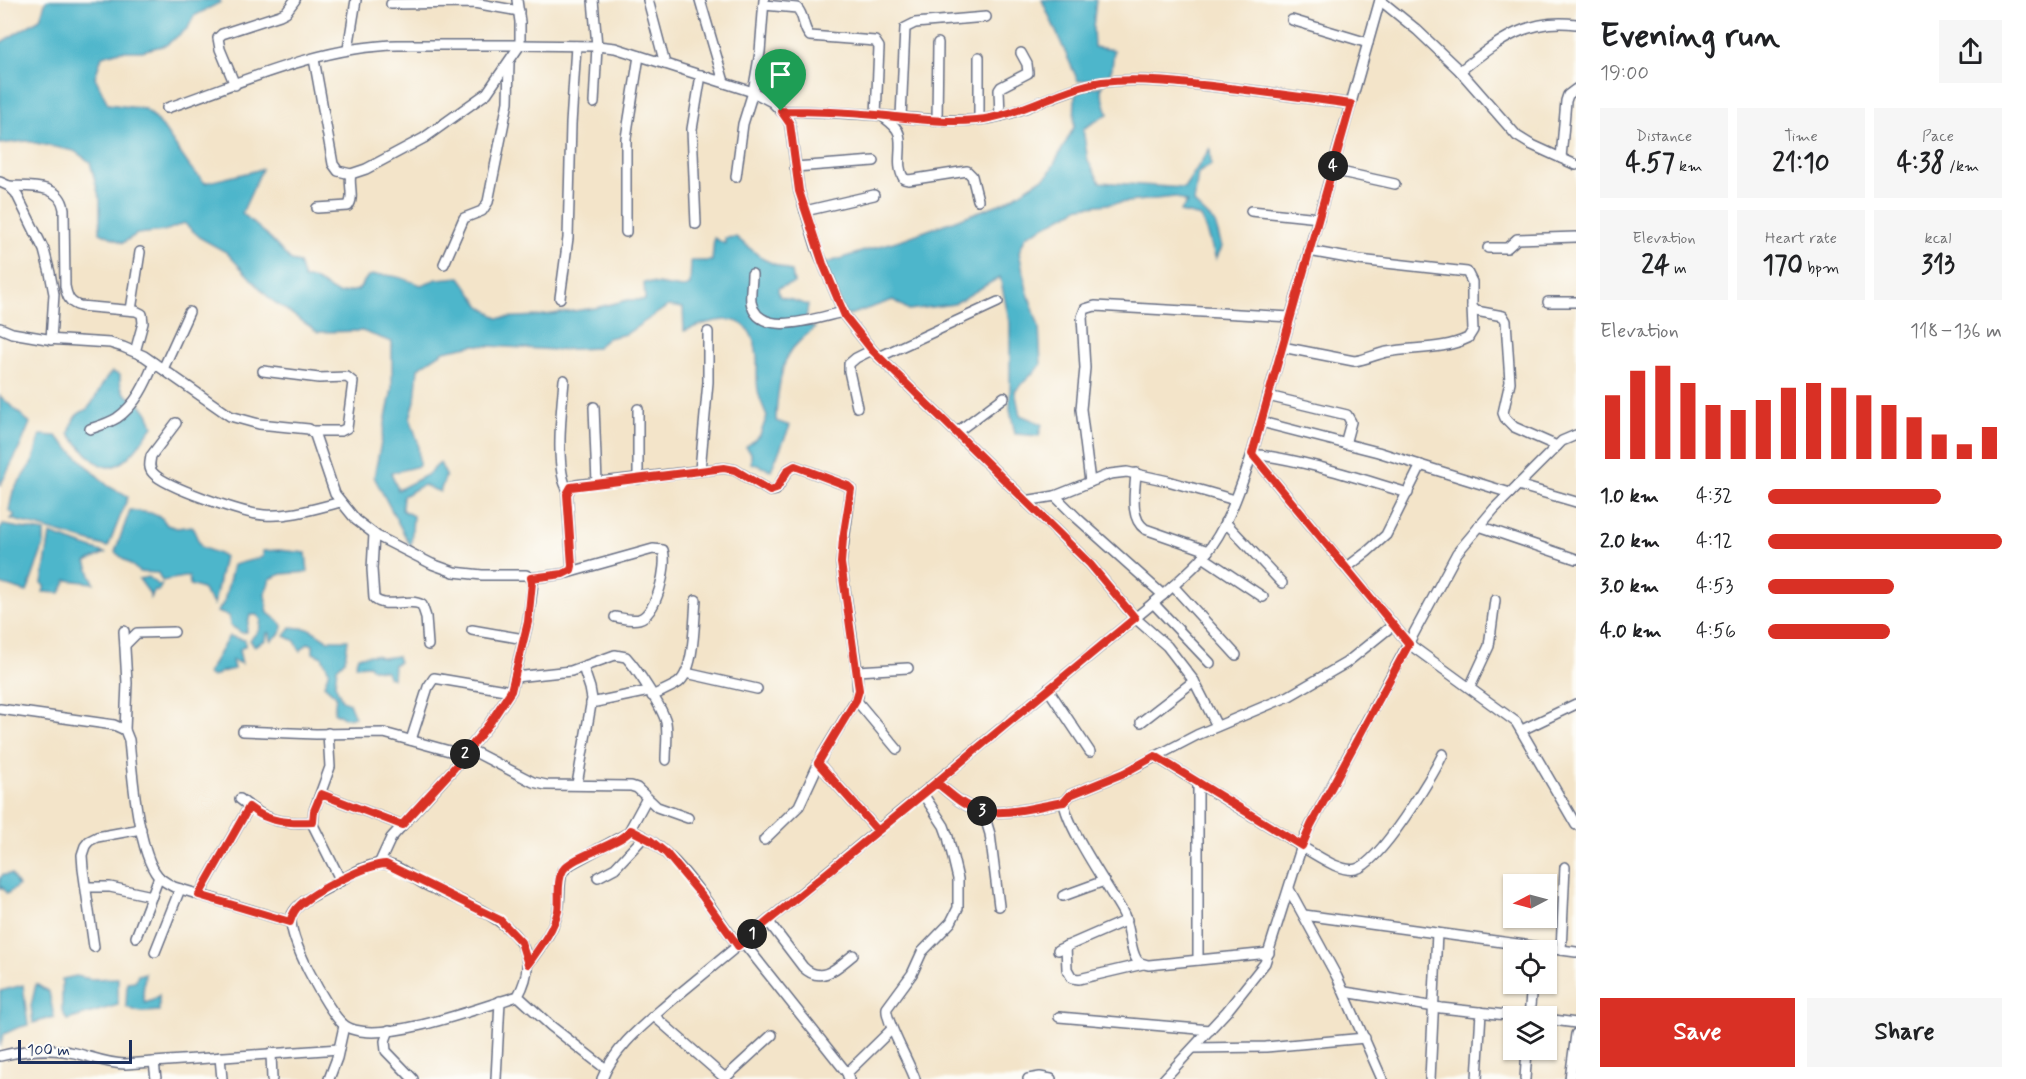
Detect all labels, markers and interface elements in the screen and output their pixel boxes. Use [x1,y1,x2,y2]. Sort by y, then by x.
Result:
text: Evening run [1600,15,1780,59]
button: share [1939,20,2002,83]
pin [755,49,806,111]
icon: arrive [764,58,797,91]
text: 19:00 [1600,60,1649,87]
text: Distance [1636,126,1692,147]
text: Time [1784,126,1818,147]
text: Pace [1922,126,1954,147]
text: 4.57 [1626,147,1675,181]
text: 21:10 [1772,147,1830,181]
text: 4:38 [1897,147,1945,181]
pin: 4 [1318,151,1348,181]
text: 4 [1328,155,1338,176]
text: km [1675,156,1702,177]
text: /km [1945,156,1979,177]
text: Elevation [1633,228,1696,249]
text: Heart rate [1765,228,1837,249]
text: kcal [1925,228,1951,249]
text: 24 [1641,249,1670,283]
text: 170 [1763,249,1803,283]
text: 313 [1921,249,1955,283]
text: m [1670,258,1687,279]
text: bpm [1803,258,1839,279]
text: Elevation [1600,318,1679,345]
text: 118–136 m [1910,318,2002,345]
text: 1.0 km [1600,483,1659,510]
text: 4:32 [1696,483,1733,510]
text: 2.0 km [1600,528,1660,555]
text: 4:12 [1696,528,1732,555]
text: 3.0 km [1600,573,1659,600]
text: 4:53 [1696,573,1733,600]
text: 4.0 km [1600,618,1662,645]
text: 4:56 [1696,618,1736,645]
pin: 2 [450,739,480,769]
text: 2 [461,743,469,764]
pin: 3 [967,796,997,826]
text: 3 [978,800,986,821]
north arrow [1503,874,1557,928]
map controls [1503,874,1557,1060]
pin: 1 [737,919,767,949]
text: 1 [748,923,756,944]
button: locate [1503,940,1557,994]
button: Save [1600,998,1795,1067]
button: Share [1807,998,2002,1067]
button: layers [1503,1006,1557,1060]
scale bar [18,1037,132,1064]
text: 100 m [27,1040,70,1061]

